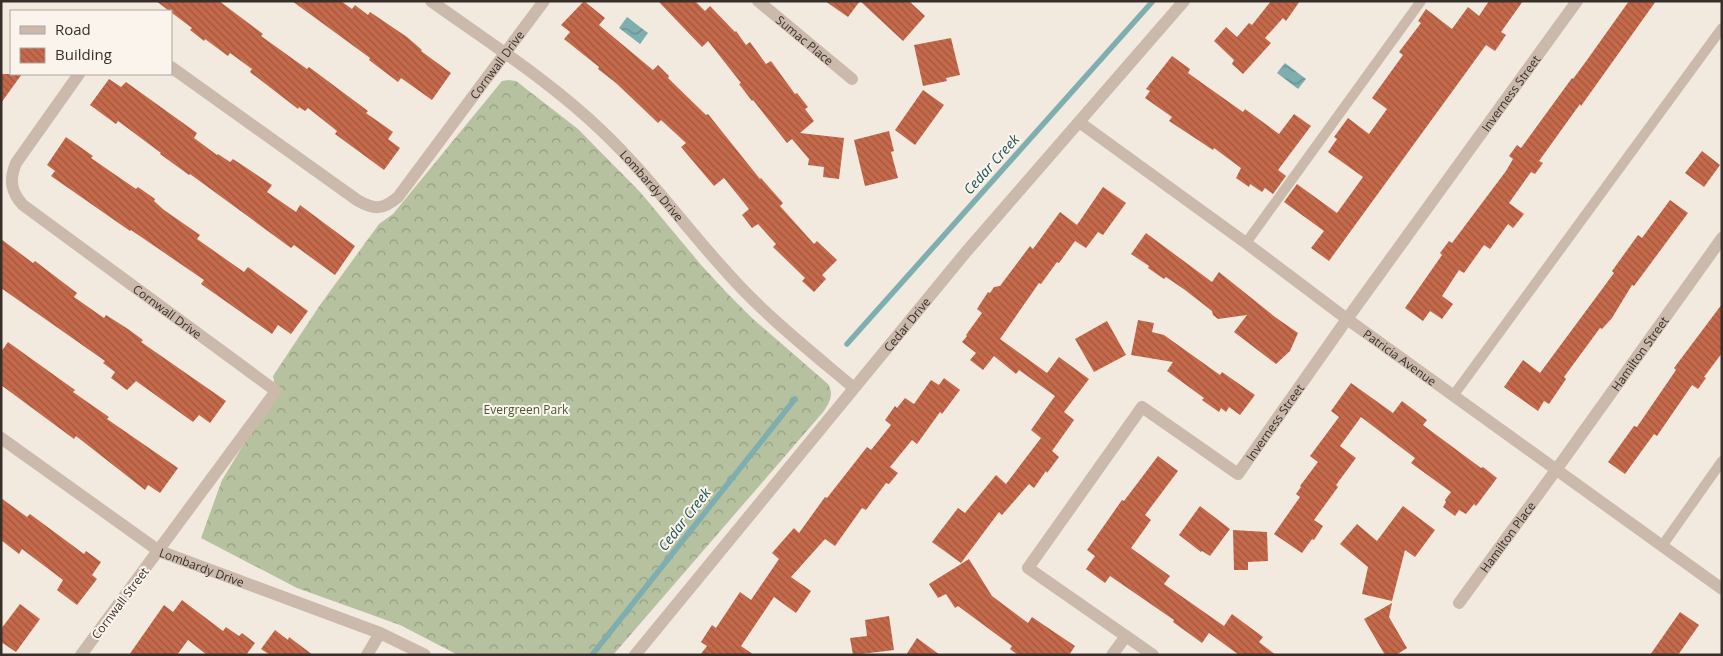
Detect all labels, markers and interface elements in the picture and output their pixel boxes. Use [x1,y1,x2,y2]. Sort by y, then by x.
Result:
legend [10,10,172,75]
street label: Sumac Place [773,11,838,69]
text: Road [55,19,91,39]
street label: Cornwall Drive [465,27,528,102]
text: Building [55,44,112,64]
street label: Inverness Street [1477,51,1544,135]
water label: Cedar Creek [959,129,1024,198]
street label: Lombardy Drive [616,146,688,225]
street label: Cornwall Drive [130,280,206,342]
street label: Cedar Drive [879,293,934,355]
street label: Hamilton Street [1607,313,1672,394]
street label: Patricia Avenue [1360,325,1440,390]
street label: Inverness Street [1241,380,1307,464]
park label: Evergreen Park [484,401,569,418]
water label: Cedar Creek [653,483,715,554]
street label: Hamilton Place [1476,498,1539,576]
street label: Lombardy Drive [157,543,247,591]
street label: Cornwall Street [87,564,153,642]

